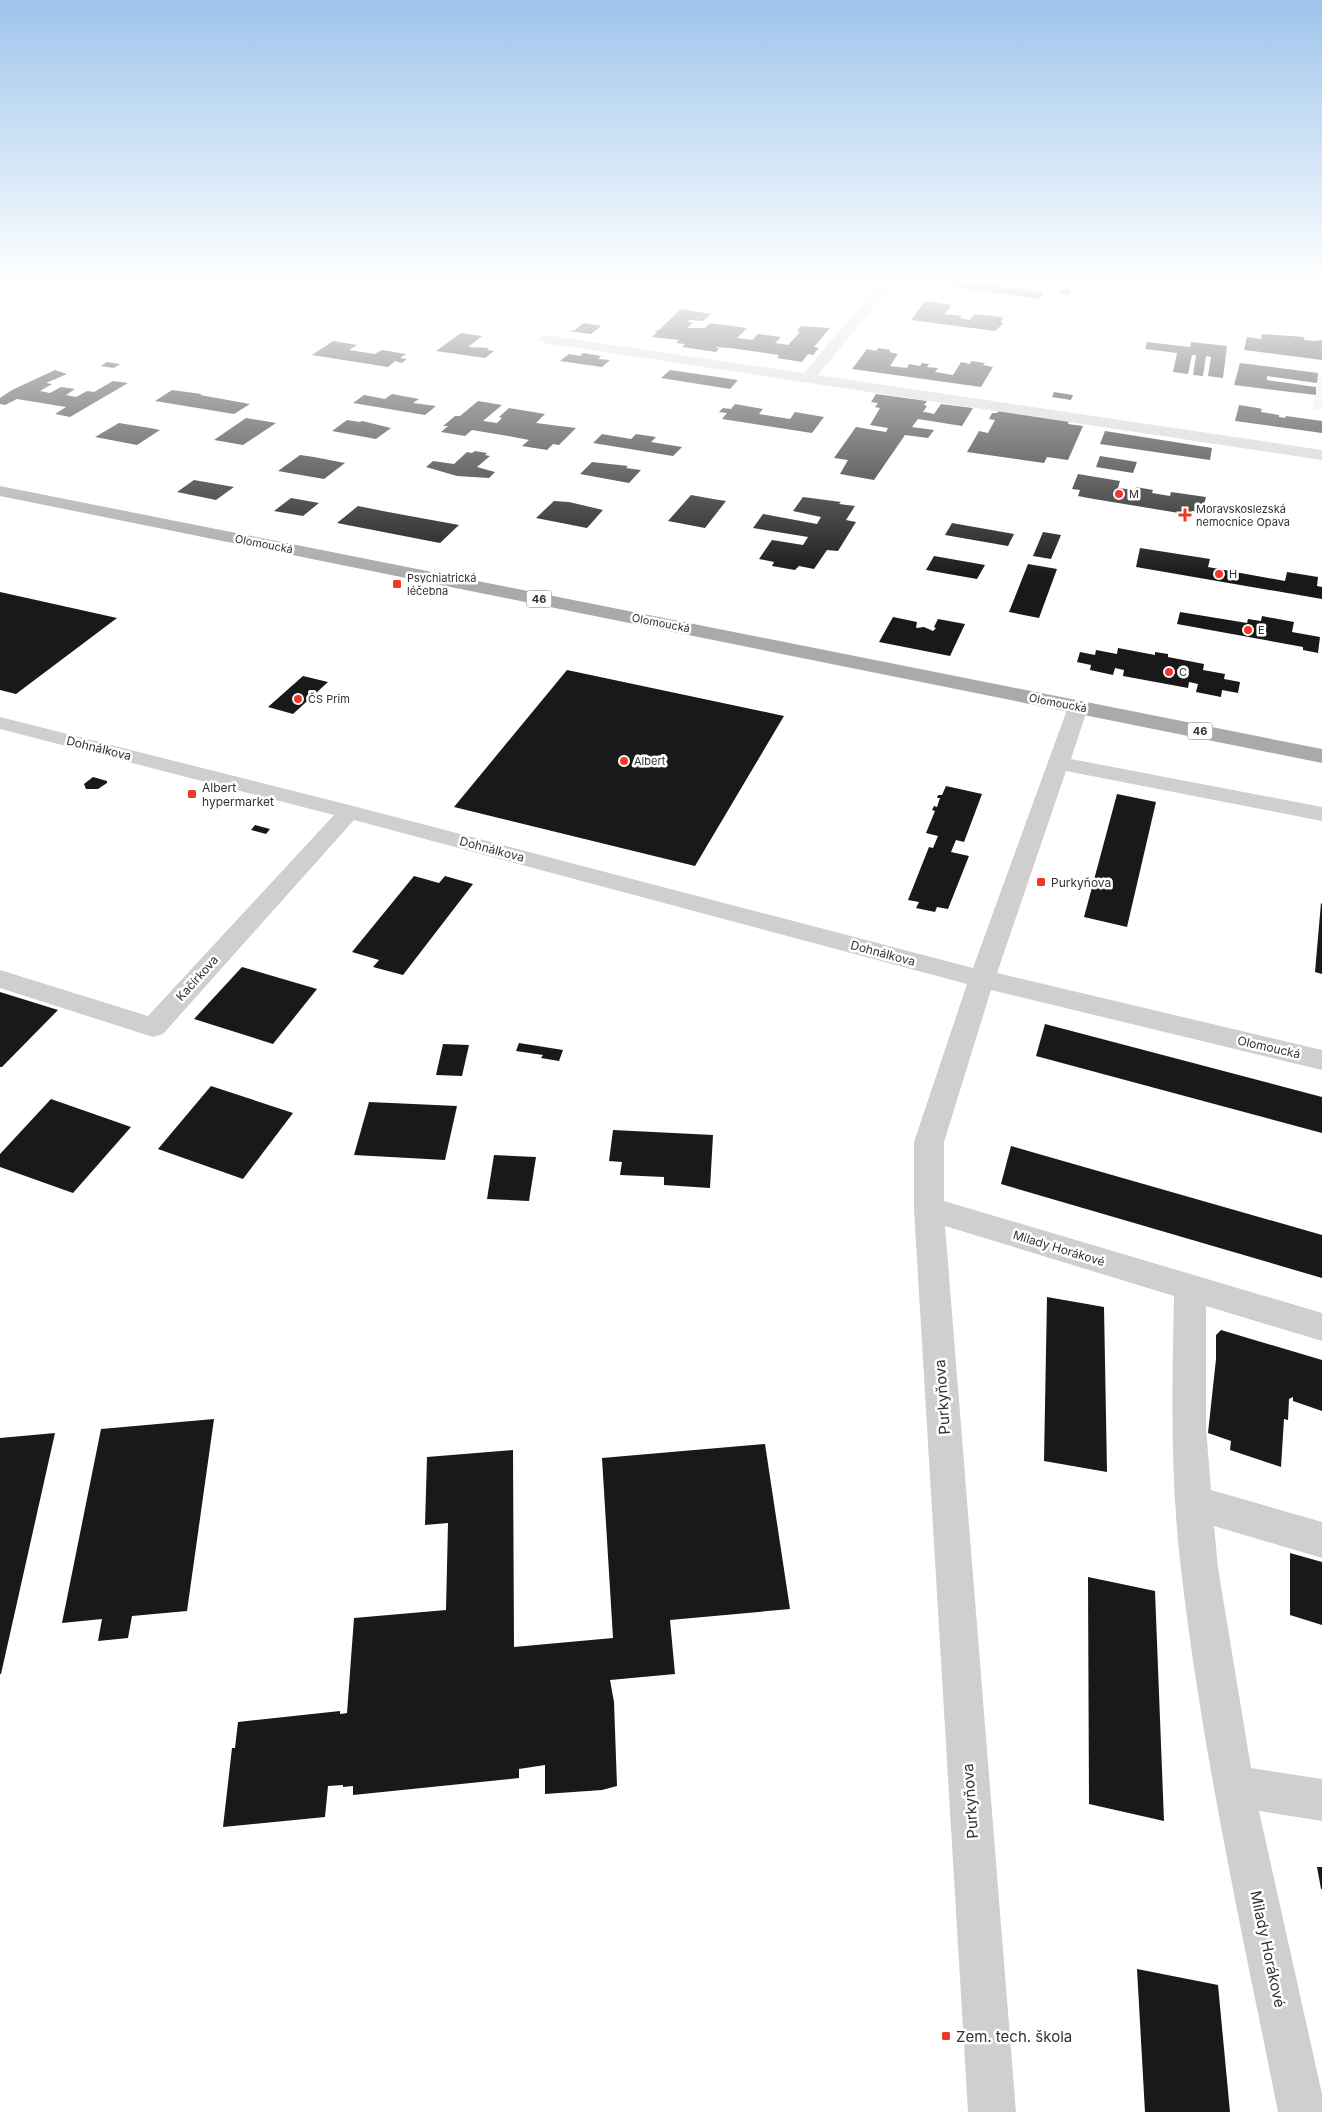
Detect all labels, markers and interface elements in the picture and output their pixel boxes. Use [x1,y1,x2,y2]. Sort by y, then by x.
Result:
place label: M [1129,487,1139,501]
marker: M [1113,488,1125,500]
place label: Moravskoslezská nemocnice Opava [1196,502,1290,529]
marker: Moravskoslezská nemocnice Opava [1178,508,1192,522]
street label: Olomoucká [234,532,294,556]
place label: H [1229,567,1237,581]
marker: H [1213,568,1225,580]
place label: Psychiatrická léčebna [407,571,477,598]
marker: Psychiatrická léčebna [391,578,403,590]
road number: 46 [526,590,552,608]
street label: Olomoucká [631,611,691,635]
place label: E [1258,623,1265,637]
marker: E [1242,624,1254,636]
place label: C [1179,665,1187,679]
marker: C [1163,666,1175,678]
street label: Olomoucká [1028,691,1088,715]
place label: ČS Prim [308,692,350,706]
marker: ČS Prim [292,693,304,705]
road number: 46 [1188,722,1212,739]
street label: Dohnálkova [65,733,133,763]
place label: Albert [634,754,666,768]
marker: Albert [618,755,630,767]
place label: Albert hypermarket [202,780,274,809]
marker: Albert hypermarket [186,788,198,800]
street label: Dohnálkova [458,833,526,865]
place label: Purkyňova [1051,875,1111,890]
marker: Purkyňova [1035,876,1047,888]
street label: Dohnálkova [849,937,917,969]
street label: Kačírkova [173,952,221,1004]
street label: Olomoucká [1236,1032,1302,1062]
street label: Milady Horákové [1011,1227,1107,1269]
street label: Purkyňova [930,1359,954,1435]
street label: Purkyňova [958,1763,982,1839]
street label: Milady Horákové [1246,1889,1290,2009]
place label: Zem. tech. škola [956,2027,1072,2046]
marker: Zem. tech. škola [940,2030,952,2042]

